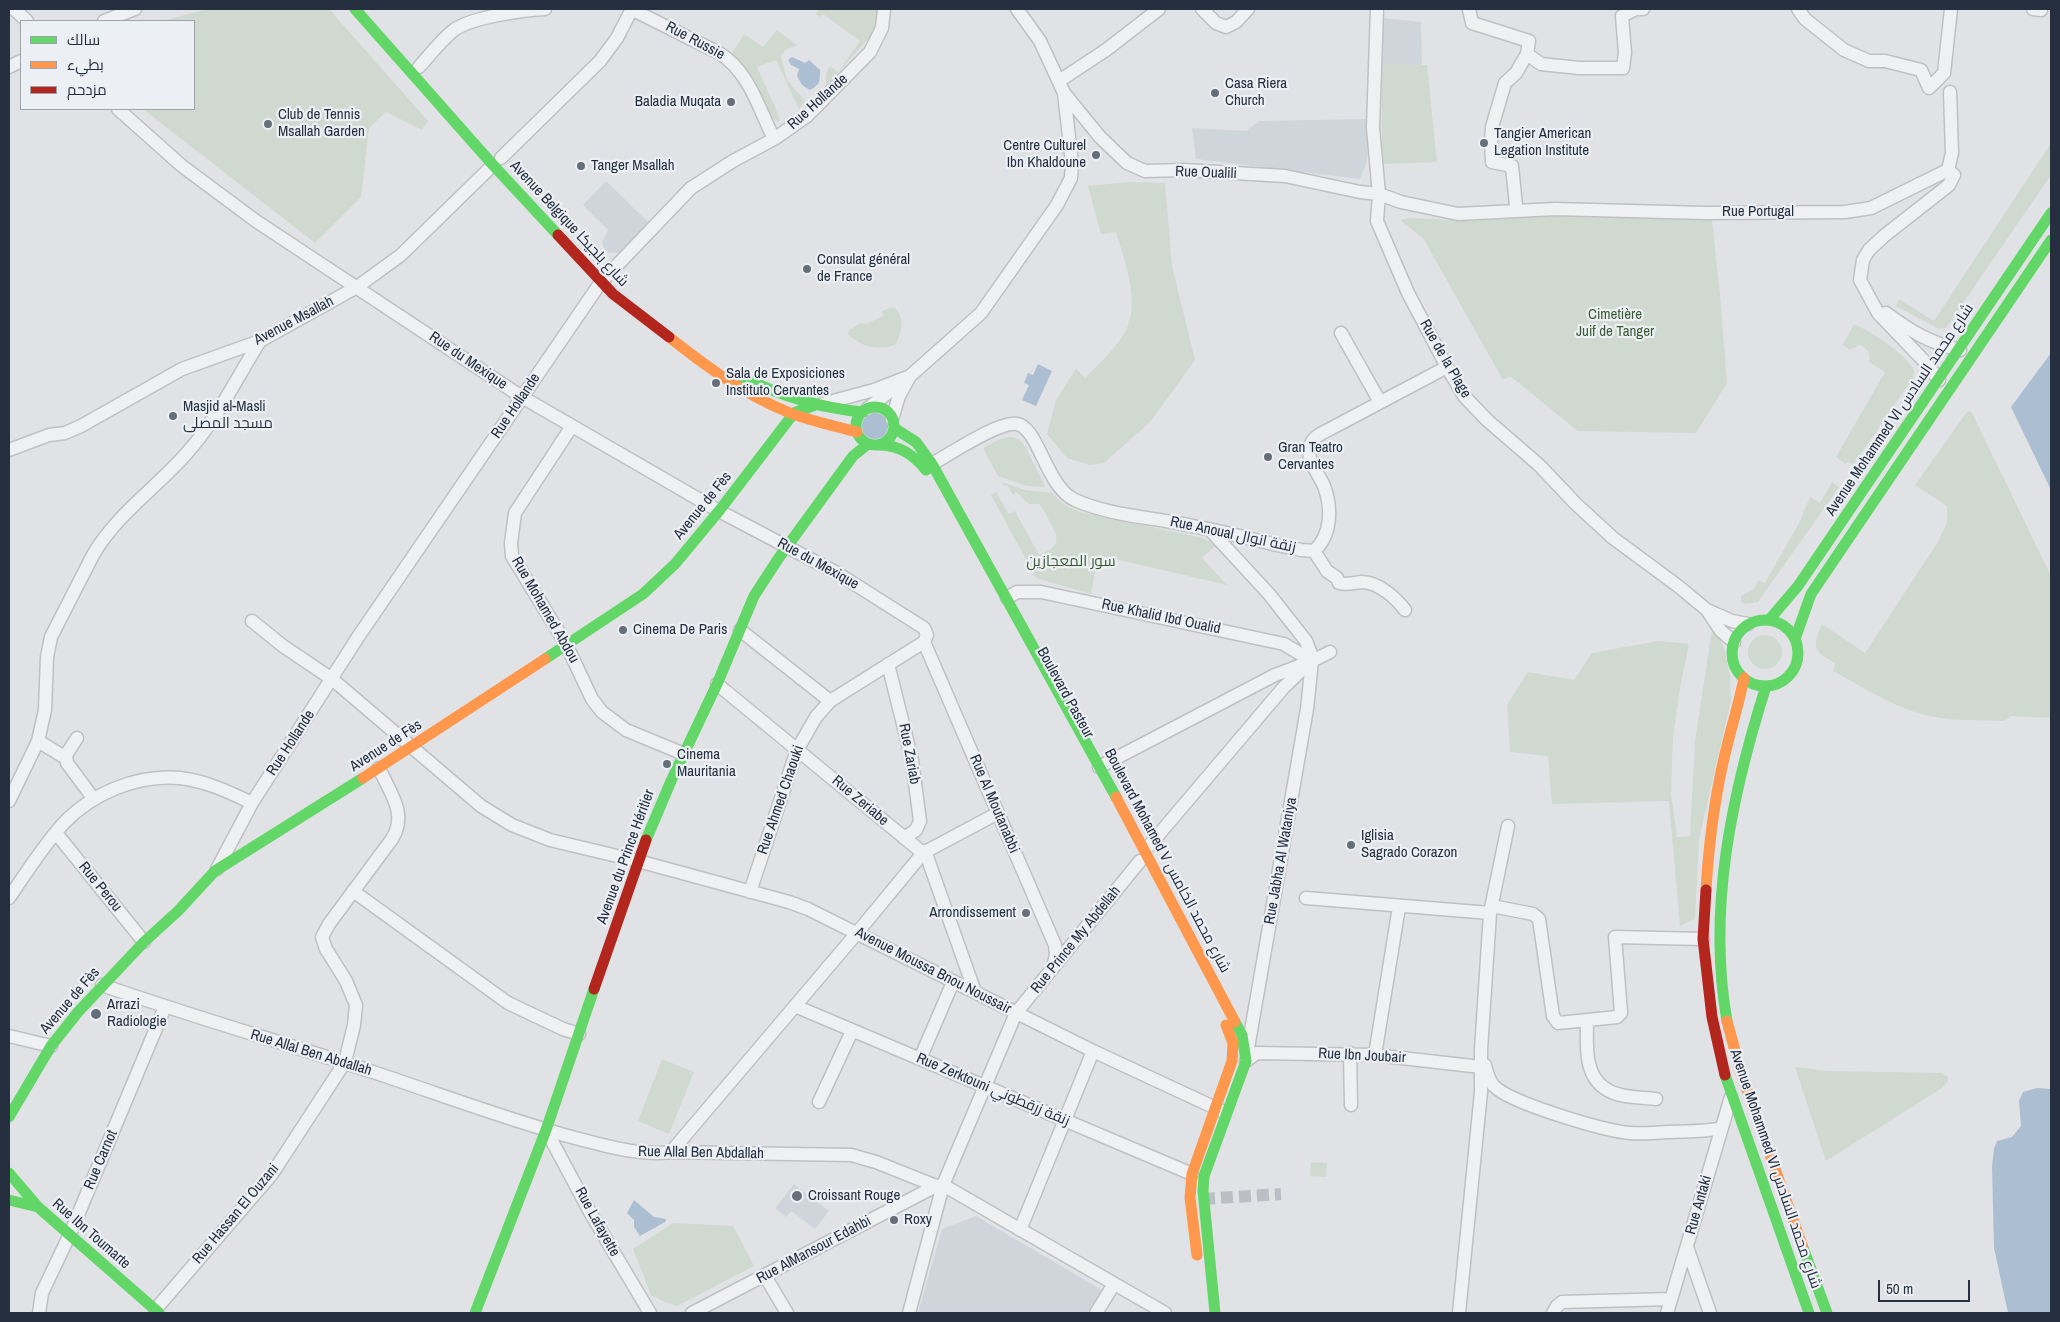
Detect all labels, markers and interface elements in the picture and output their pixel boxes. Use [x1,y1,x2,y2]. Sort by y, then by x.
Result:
street label: Rue Russie [662,18,728,64]
legend [20,20,195,110]
text: سالك [67,29,100,50]
text: بطيء [67,54,104,75]
street label: Rue Hollande [784,70,852,134]
place label: Casa Riera Church [1225,75,1287,110]
text: مزدحم [67,79,107,100]
marker: Casa Riera Church [1209,87,1221,99]
place label: Baladia Muqata [635,93,721,111]
marker: Baladia Muqata [725,96,737,108]
place label: Club de Tennis Msallah Garden [278,106,365,141]
marker: Club de Tennis Msallah Garden [262,118,274,130]
place label: Tangier American Legation Institute [1494,125,1591,160]
place label: Centre Culturel Ibn Khaldoune [1003,137,1086,172]
marker: Tangier American Legation Institute [1478,137,1490,149]
marker: Centre Culturel Ibn Khaldoune [1090,149,1102,161]
street label: Avenue Belgique شارع بلجيكا [506,157,632,291]
place label: Tanger Msallah [591,157,675,175]
marker: Tanger Msallah [575,160,587,172]
street label: Rue Oualili [1175,163,1237,183]
street label: Rue Portugal [1722,203,1794,221]
place label: Consulat général de France [817,251,910,286]
marker: Consulat général de France [801,263,813,275]
street label: Avenue Msallah [251,293,337,349]
street label: Avenue Mohammed VI شارع محمد السادس [1822,301,1978,519]
park label: Cimetière Juif de Tanger [1576,306,1654,341]
street label: Rue de la Plage [1415,317,1475,401]
street label: Rue du Mexique [426,328,510,394]
place label: Sala de Exposiciones Instituto Cervantes [726,365,845,400]
street label: Rue Hollande [488,370,544,442]
marker: Sala de Exposiciones Instituto Cervantes [710,377,722,389]
place label: Masjid al-Masli مسجد المصلى [183,398,273,433]
marker: Masjid al-Masli مسجد المصلى [167,410,179,422]
place label: Gran Teatro Cervantes [1278,439,1343,474]
marker: Gran Teatro Cervantes [1262,451,1274,463]
street label: Avenue de Fès [670,469,736,543]
street label: Rue Anoual زنقة انوال [1169,513,1297,557]
street label: Rue du Mexique [774,534,862,594]
park label: سور المعجازين [1026,553,1116,571]
street label: Rue Mohamed Abdou [507,554,583,666]
street label: Rue Khalid Ibd Oualid [1100,596,1222,638]
place label: Cinema De Paris [633,621,727,639]
marker: Cinema De Paris [617,624,629,636]
street label: Boulevard Pasteur [1033,644,1097,742]
street label: Rue Hollande [263,707,319,779]
street label: Avenue de Fès [347,716,425,776]
street label: Rue Zariab [894,722,924,786]
street label: Rue Ahmed Chaouki [754,743,808,857]
place label: Cinema Mauritania [677,746,736,781]
street label: Boulevard Mohamed V شارع محمد الخامس [1100,746,1234,976]
street label: Rue Al Moutanabbi [965,752,1023,856]
marker: Cinema Mauritania [661,758,673,770]
street label: Rue Zeriabe [828,772,892,830]
street label: Avenue du Prince Héritier [593,787,659,927]
street label: Rue Jabha Al Wataniya [1261,796,1301,926]
place label: Iglisia Sagrado Corazon [1361,827,1457,862]
marker: Iglisia Sagrado Corazon [1345,839,1357,851]
street label: Rue Perou [75,858,125,916]
street label: Rue Prince My Abdellah [1027,883,1125,997]
place label: Arrondissement [929,904,1016,922]
marker: Arrondissement [1020,907,1032,919]
street label: Avenue Moussa Bnou Noussair [852,924,1014,1018]
street label: Avenue de Fès [36,964,104,1038]
place label: Arrazi Radiologie [107,996,166,1031]
marker: Arrazi Radiologie [89,1007,103,1021]
street label: Rue Allal Ben Abdallah [248,1026,374,1080]
street label: Rue Ibn Joubair [1318,1045,1406,1067]
street label: Avenue Mohammed VI شارع محمد السادس [1725,1047,1825,1291]
street label: Rue Zerktouni زنقة زرقطوني [913,1049,1073,1131]
street label: Rue Carnot [80,1128,122,1192]
street label: Rue Allal Ben Abdallah [638,1143,764,1163]
street label: Rue Hassan El Ouzani [189,1160,283,1268]
street label: Rue Antaki [1682,1173,1716,1237]
street label: Rue Lafayette [571,1184,623,1260]
place label: Croissant Rouge [808,1187,900,1205]
marker: Croissant Rouge [790,1189,804,1203]
street label: Rue Ibn Toumarte [48,1195,134,1273]
place label: Roxy [904,1211,932,1229]
street label: Rue AlMansour Edahbi [754,1212,874,1288]
marker: Roxy [888,1214,900,1226]
scale bar [1880,1270,1972,1302]
text: 50 m [1886,1278,1913,1299]

